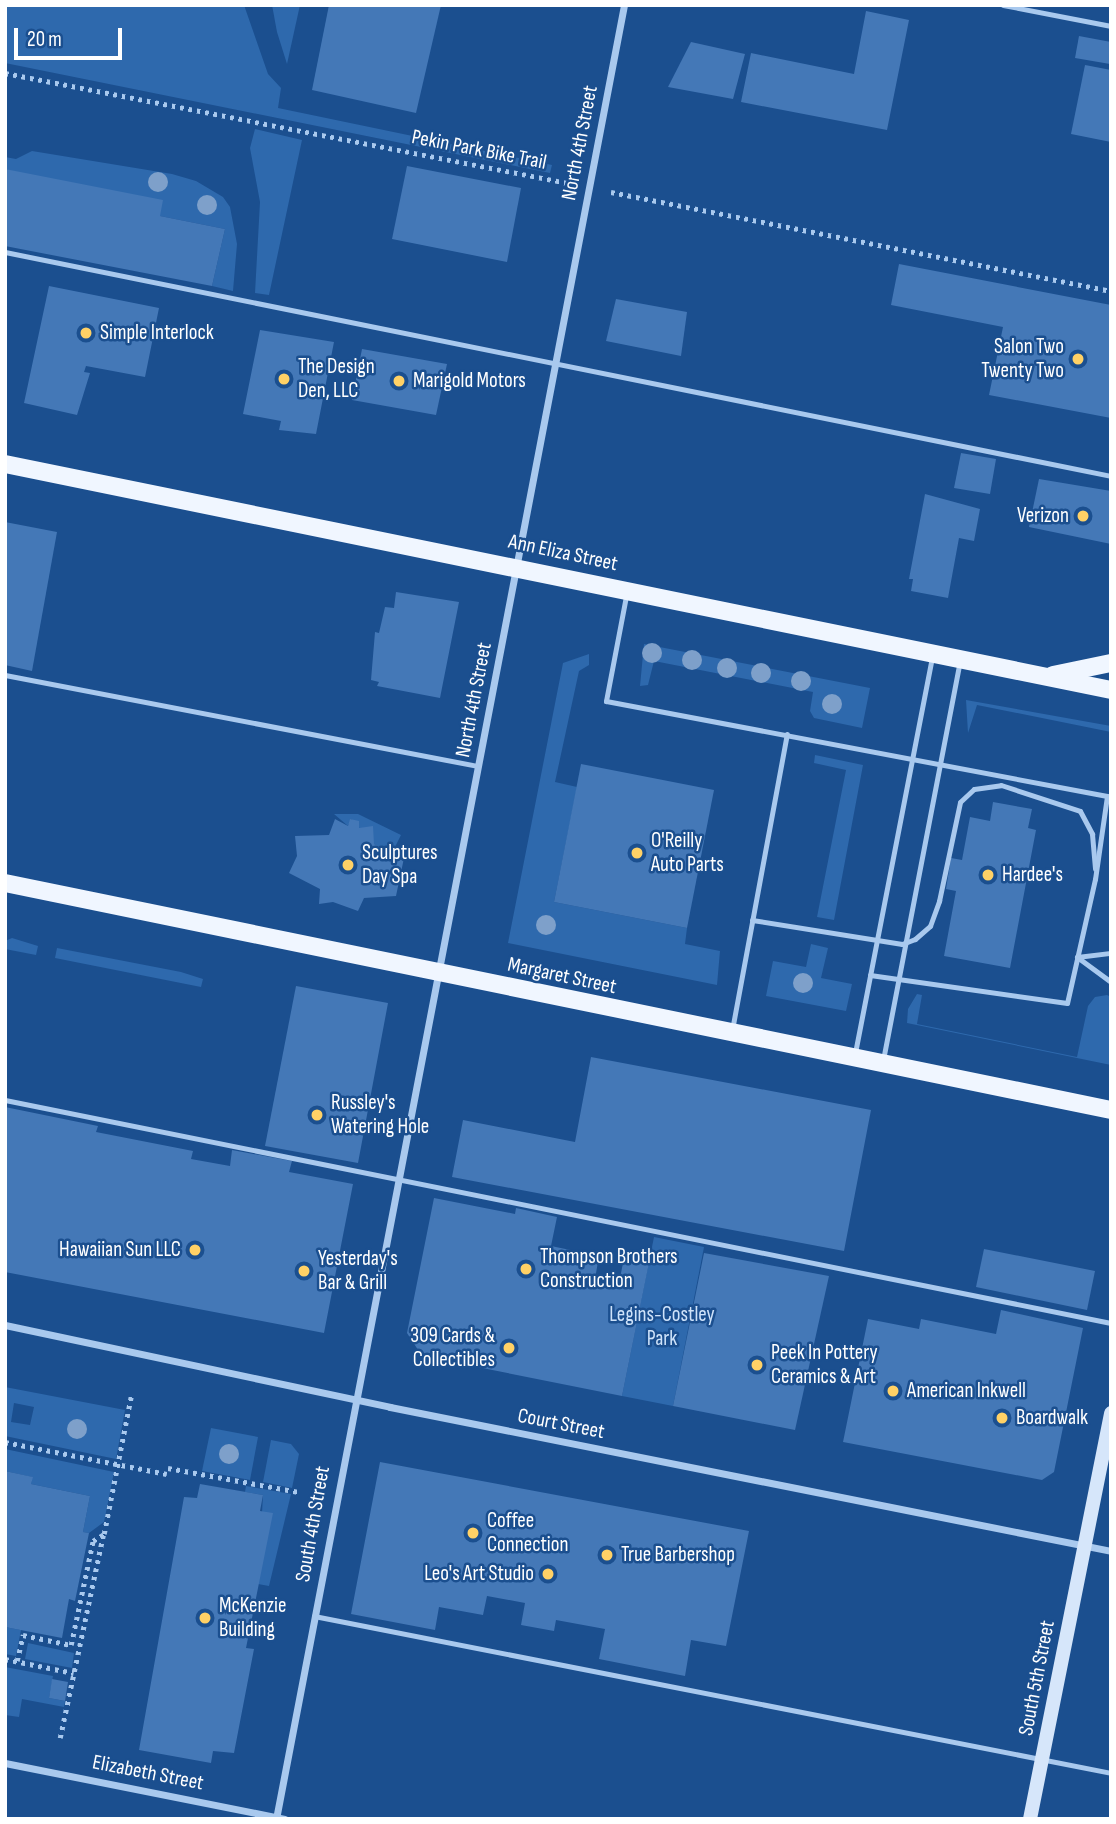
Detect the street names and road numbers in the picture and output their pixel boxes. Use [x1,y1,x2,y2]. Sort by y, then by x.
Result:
street label: North 4th Street [557,84,603,202]
street label: Pekin Park Bike Trail [409,125,549,175]
street label: Ann Eliza Street [506,529,620,577]
street label: North 4th Street [451,641,497,759]
street label: Margaret Street [505,952,619,1000]
street label: Court Street [515,1403,607,1445]
street label: South 4th Street [290,1464,336,1584]
street label: South 5th Street [1014,1618,1060,1738]
street label: Elizabeth Street [90,1750,206,1796]

